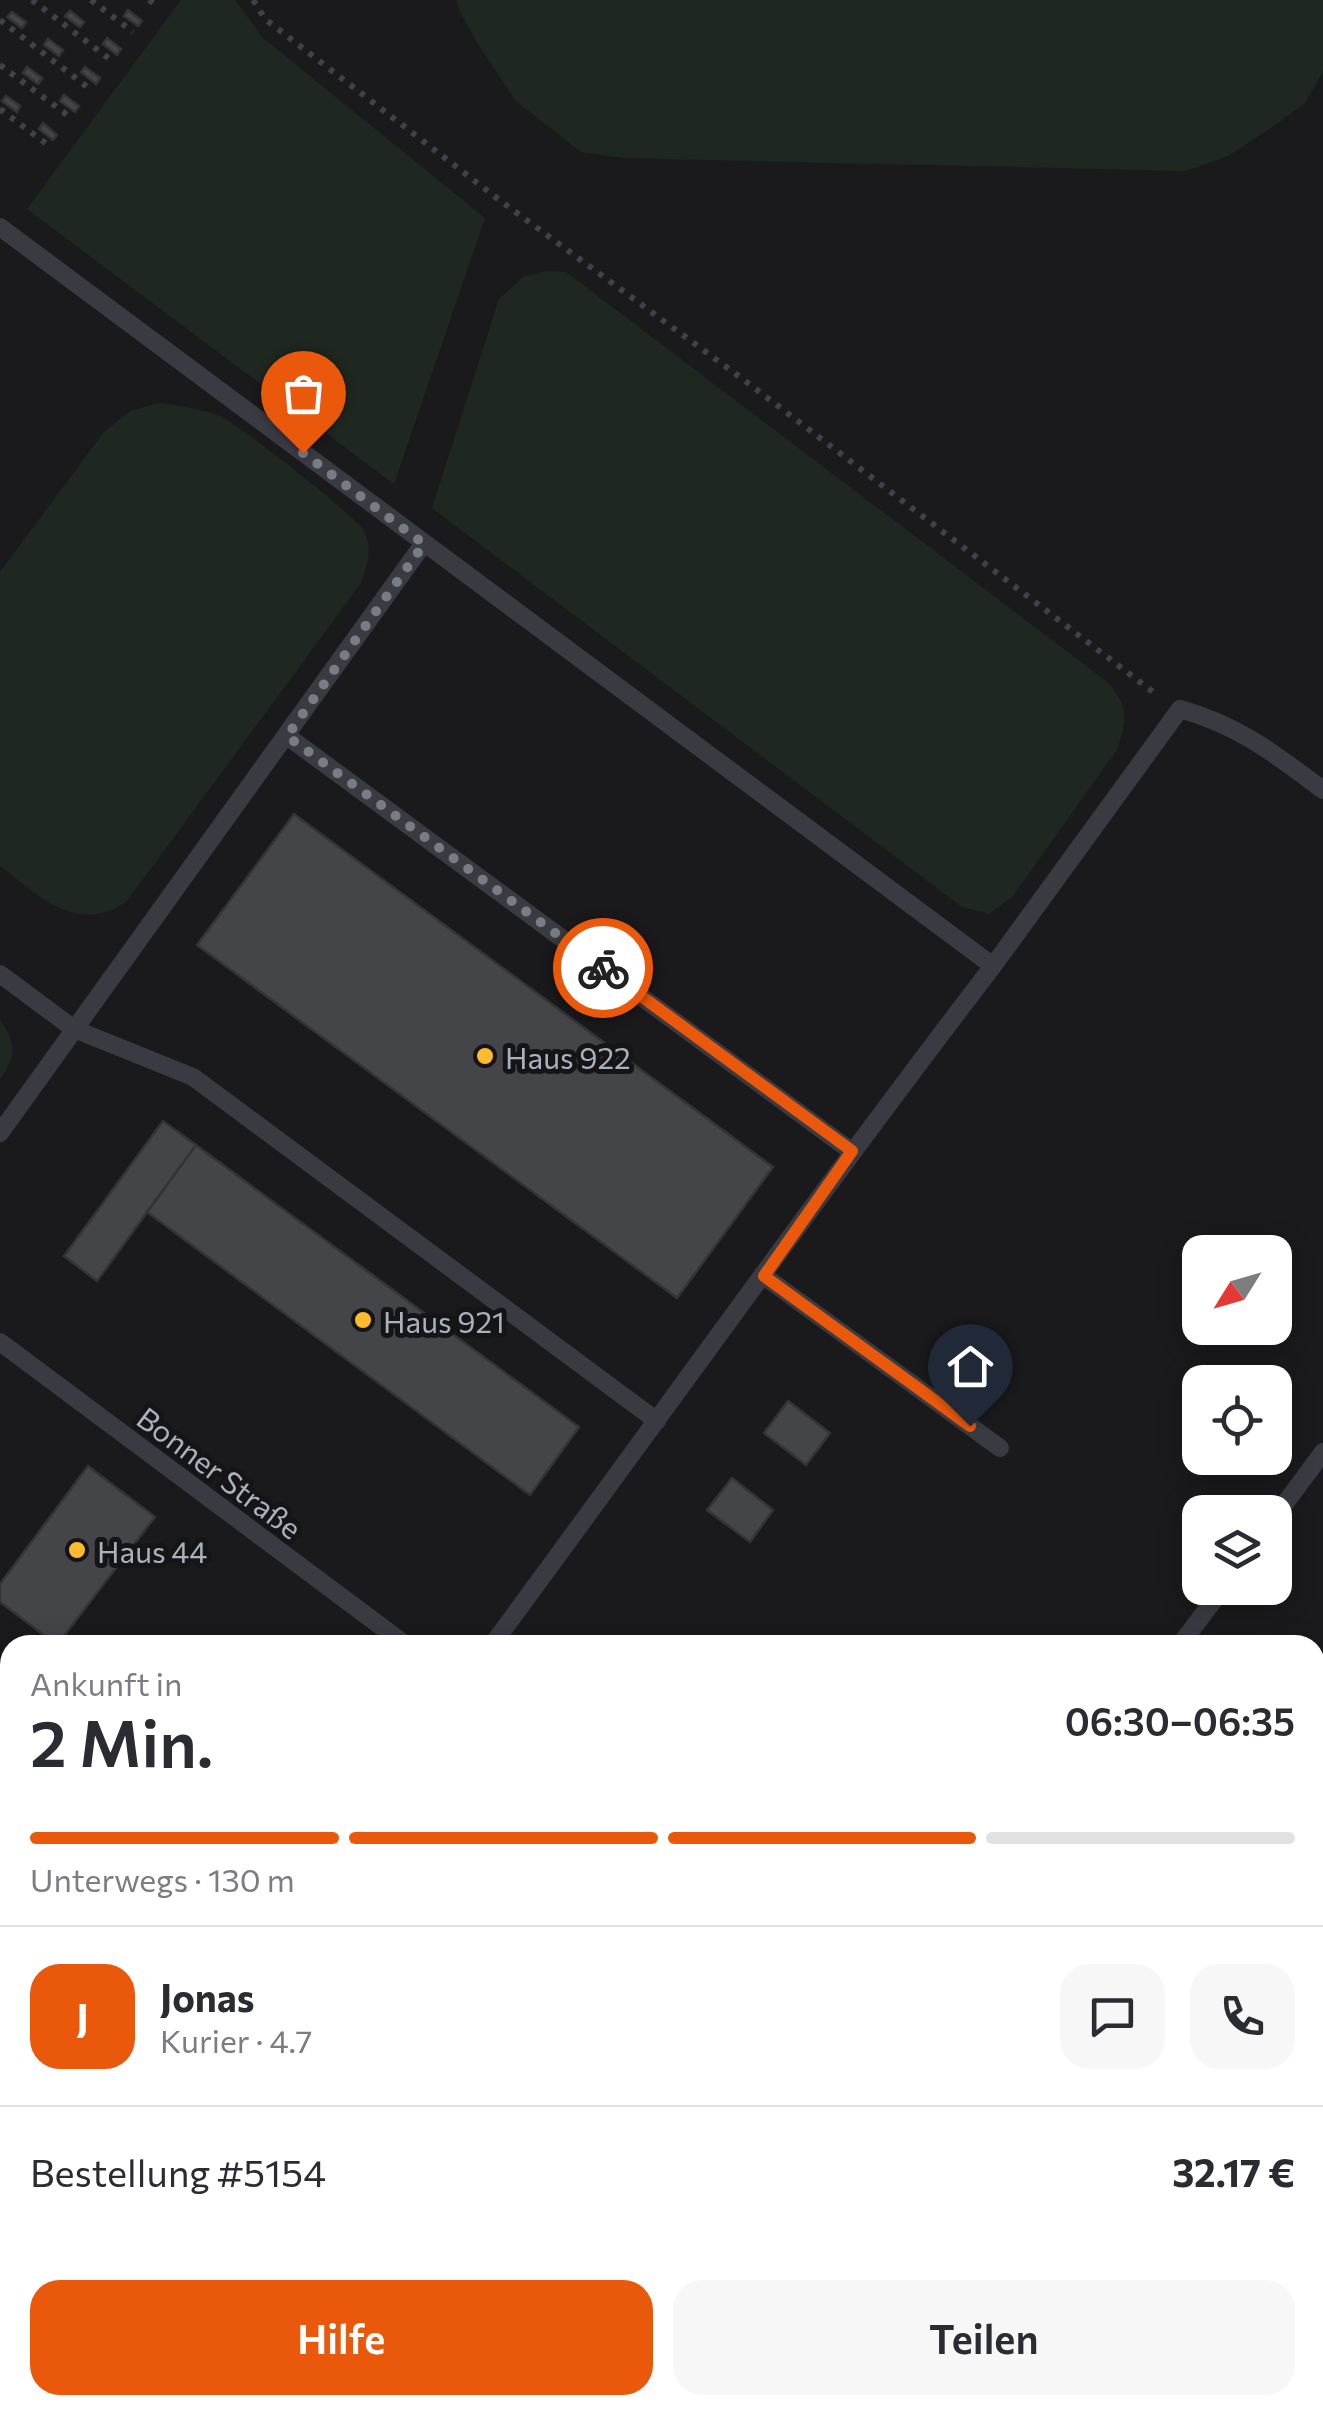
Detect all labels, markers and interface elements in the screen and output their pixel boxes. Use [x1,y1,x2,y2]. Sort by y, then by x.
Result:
pin [261,351,346,454]
icon: bag [276,366,331,421]
courier [553,918,653,1018]
icon: bike [576,941,631,996]
place label: Haus 922 [505,1038,631,1075]
marker: Haus 922 [474,1045,496,1067]
north arrow [1182,1235,1292,1345]
map controls [1182,1235,1292,1605]
place label: Haus 921 [383,1302,505,1339]
marker: Haus 921 [352,1309,374,1331]
pin [928,1324,1013,1427]
icon: home [943,1339,998,1394]
button: locate [1182,1365,1292,1475]
street label: Bonner Straße [131,1398,309,1546]
button: layers [1182,1495,1292,1605]
place label: Haus 44 [97,1532,207,1569]
marker: Haus 44 [66,1539,88,1561]
text: Ankunft in [30,1663,182,1703]
text: 06:30–06:35 [1065,1697,1295,1744]
text: 2 Min. [30,1701,213,1780]
text: Unterwegs · 130 m [30,1859,295,1899]
button: chat [1060,1964,1165,2069]
button: phone [1190,1964,1295,2069]
text: Jonas [160,1973,255,2020]
text: J [76,1993,89,2040]
text: Kurier · 4.7 [160,2020,313,2060]
text: Bestellung #5154 [30,2148,326,2195]
text: 32.17 € [1172,2148,1295,2195]
button: Hilfe [30,2280,653,2395]
button: Teilen [673,2280,1295,2395]

